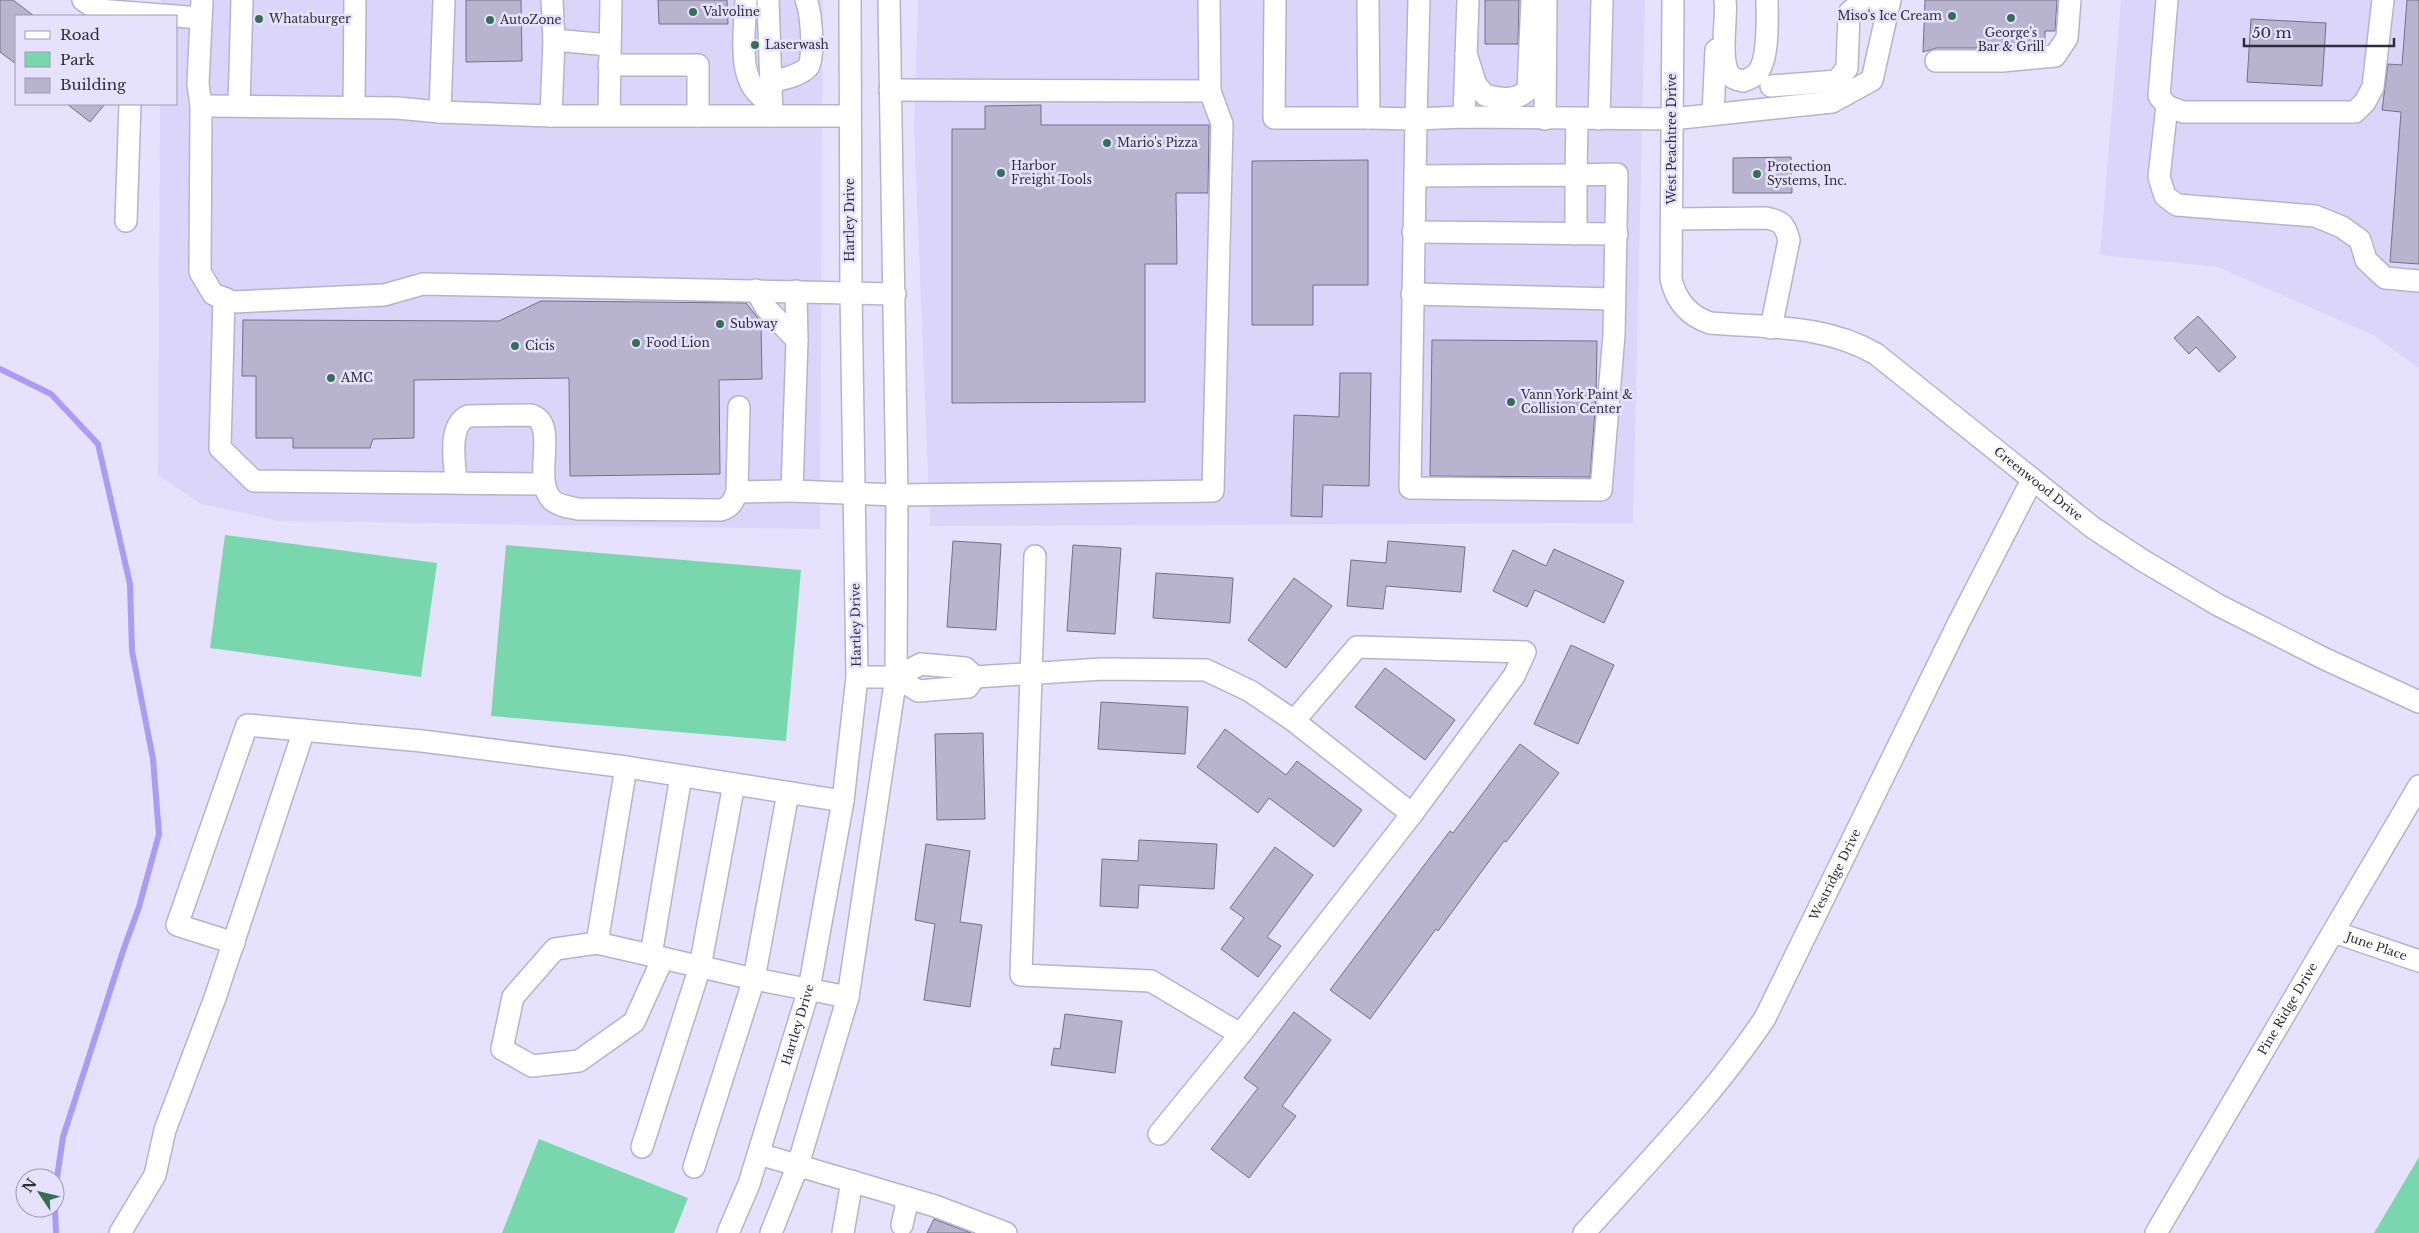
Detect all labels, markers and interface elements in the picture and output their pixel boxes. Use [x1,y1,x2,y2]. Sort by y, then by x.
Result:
place label: Valvoline [702,4,760,19]
marker: Valvoline [687,6,699,18]
place label: Miso's Ice Cream [1837,8,1942,23]
marker: Miso's Ice Cream [1946,10,1958,22]
place label: Whataburger [268,11,351,26]
place label: AutoZone [499,12,562,27]
marker: George's Bar & Grill [2005,12,2017,24]
marker: Whataburger [253,13,265,25]
marker: AutoZone [484,14,496,26]
legend [15,15,178,105]
scale bar [2244,15,2394,47]
text: 50 m [2252,23,2292,42]
text: Road [60,25,100,44]
place label: George's Bar & Grill [1978,25,2044,54]
place label: Laserwash [765,37,829,52]
marker: Laserwash [749,39,761,51]
text: Park [60,50,96,69]
street label: West Peachtree Drive [1664,73,1679,206]
text: Building [60,75,127,94]
place label: Mario's Pizza [1117,135,1198,150]
marker: Mario's Pizza [1101,137,1113,149]
place label: Harbor Freight Tools [1011,158,1092,187]
place label: Protection Systems, Inc. [1767,159,1847,188]
marker: Harbor Freight Tools [995,167,1007,179]
marker: Protection Systems, Inc. [1751,168,1763,180]
street label: Hartley Drive [842,178,857,262]
place label: Subway [730,316,778,331]
marker: Subway [714,318,726,330]
place label: Food Lion [646,335,710,350]
marker: Food Lion [630,337,642,349]
place label: Cicis [525,338,555,353]
marker: Cicis [509,340,521,352]
place label: AMC [340,370,373,385]
marker: AMC [325,372,337,384]
place label: Vann York Paint & Collision Center [1520,387,1633,416]
marker: Vann York Paint & Collision Center [1505,396,1517,408]
street label: Greenwood Drive [1991,443,2086,524]
street label: Hartley Drive [847,583,864,667]
street label: Westridge Drive [1806,826,1864,923]
street label: June Place [2342,928,2409,963]
street label: Pine Ridge Drive [2254,960,2320,1057]
street label: Hartley Drive [778,983,817,1067]
north arrow [15,1168,65,1218]
text: N [18,1175,41,1196]

